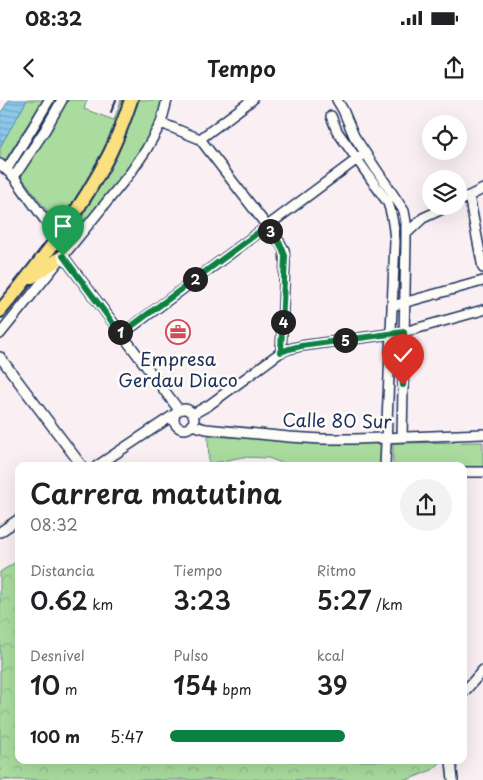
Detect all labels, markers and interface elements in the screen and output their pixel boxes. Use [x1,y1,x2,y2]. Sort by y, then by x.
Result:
text: 08:32 [25,4,82,32]
text: Tempo [207,51,276,84]
icon: back [15,54,43,82]
icon: share [440,54,468,82]
map controls [422,115,467,215]
button: locate [422,115,467,160]
button: layers [422,170,467,215]
pin [42,205,84,256]
icon: arrive [49,212,77,240]
pin: 3 [258,218,282,244]
text: 3 [266,221,275,242]
pin: 2 [182,266,208,292]
text: 2 [191,269,200,290]
pin: 4 [270,310,296,334]
text: 4 [279,312,288,333]
office icon: Empresa Gerdau Diaco [165,319,191,345]
pin: 1 [108,320,132,344]
text: 1 [117,322,124,343]
pin: 5 [332,328,358,352]
text: 5 [341,330,350,351]
pin [382,334,424,385]
icon: check [389,341,417,369]
place label: Empresa Gerdau Diaco [118,345,238,393]
street label: Calle 80 Sur [282,406,393,434]
text: Carrera matutina [30,471,282,514]
button: share [400,479,452,531]
text: 08:32 [30,512,78,536]
text: Distancia [30,560,95,581]
text: Tiempo [173,560,222,581]
text: Ritmo [317,560,356,581]
text: 0.62 [30,581,88,619]
text: 3:23 [173,581,231,619]
text: 5:27 [317,581,371,619]
text: km [88,594,113,615]
text: /km [371,594,403,615]
text: Desnivel [30,645,85,666]
text: Pulso [173,645,208,666]
text: kcal [317,645,345,666]
text: 10 [30,666,60,704]
text: 154 [173,666,218,704]
text: 39 [317,666,347,704]
text: m [60,679,77,700]
text: bpm [218,679,251,700]
text: 100 m [30,724,80,748]
text: 5:47 [110,724,144,748]

